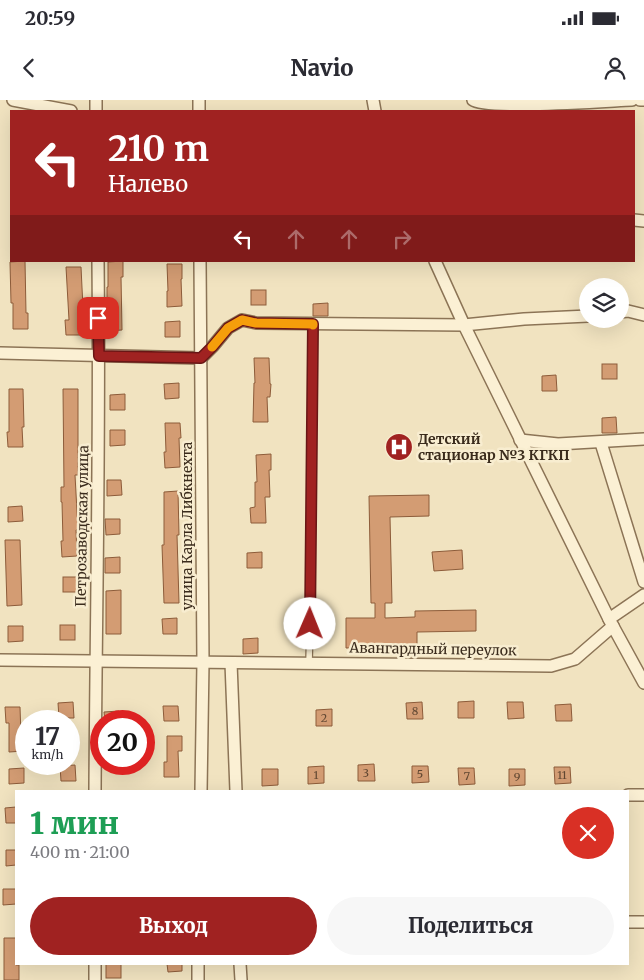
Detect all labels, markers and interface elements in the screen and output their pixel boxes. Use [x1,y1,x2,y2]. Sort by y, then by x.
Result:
text: 20:59 [25,6,75,30]
icon: back [15,54,43,82]
text: Navio [290,54,354,82]
icon: person [601,54,629,82]
text: 210 m [108,127,209,171]
icon: left [25,130,90,195]
text: Налево [108,170,188,198]
icon: left [229,225,257,253]
icon: ahead [282,225,310,253]
icon: ahead [335,225,363,253]
icon: right [388,225,416,253]
map controls [579,278,629,328]
button: layers [579,278,629,328]
pin [77,297,119,339]
icon: arrive [84,304,112,332]
place label: Детский стационар №3 КГКП [418,430,570,464]
hospital icon: Детский стационар №3 КГКП [384,432,414,462]
street label: улица Карла Либкнехта [178,441,196,610]
street label: Петрозаводская улица [72,444,92,607]
position arrow [283,597,335,649]
street label: Авангардный переулок [348,639,517,659]
house number: 8 [412,704,419,718]
speed limit sign: 20 [90,710,155,775]
house number: 2 [321,711,327,725]
text: 17 [35,720,60,752]
text: km/h [32,747,63,762]
house number: 3 [363,766,369,780]
house number: 5 [417,767,423,781]
house number: 1 [314,768,319,782]
house number: 11 [557,768,567,782]
house number: 7 [464,769,470,783]
house number: 9 [514,770,521,784]
text: 1 мин [30,804,119,842]
button: close [562,807,614,859]
text: 400 m · 21:00 [30,842,130,862]
button: Выход [30,897,317,955]
button: Поделиться [327,897,614,955]

